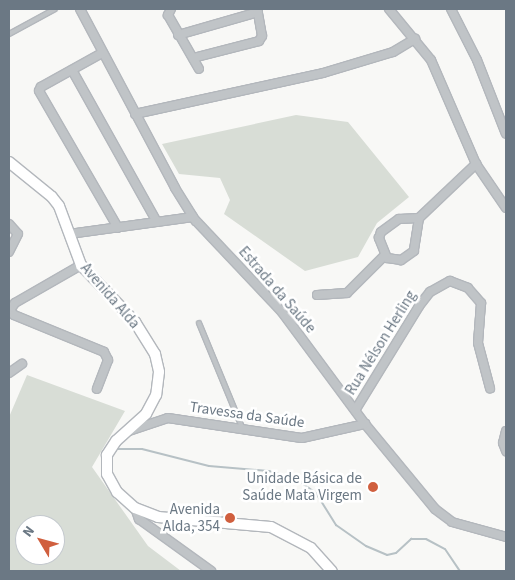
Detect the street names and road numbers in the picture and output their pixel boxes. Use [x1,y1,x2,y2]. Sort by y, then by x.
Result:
street label: Estrada da Saúde [235,243,319,337]
street label: Avenida Alda [77,260,143,332]
street label: Rua Nélson Herling [342,288,420,398]
street label: Travessa da Saúde [188,398,306,432]

